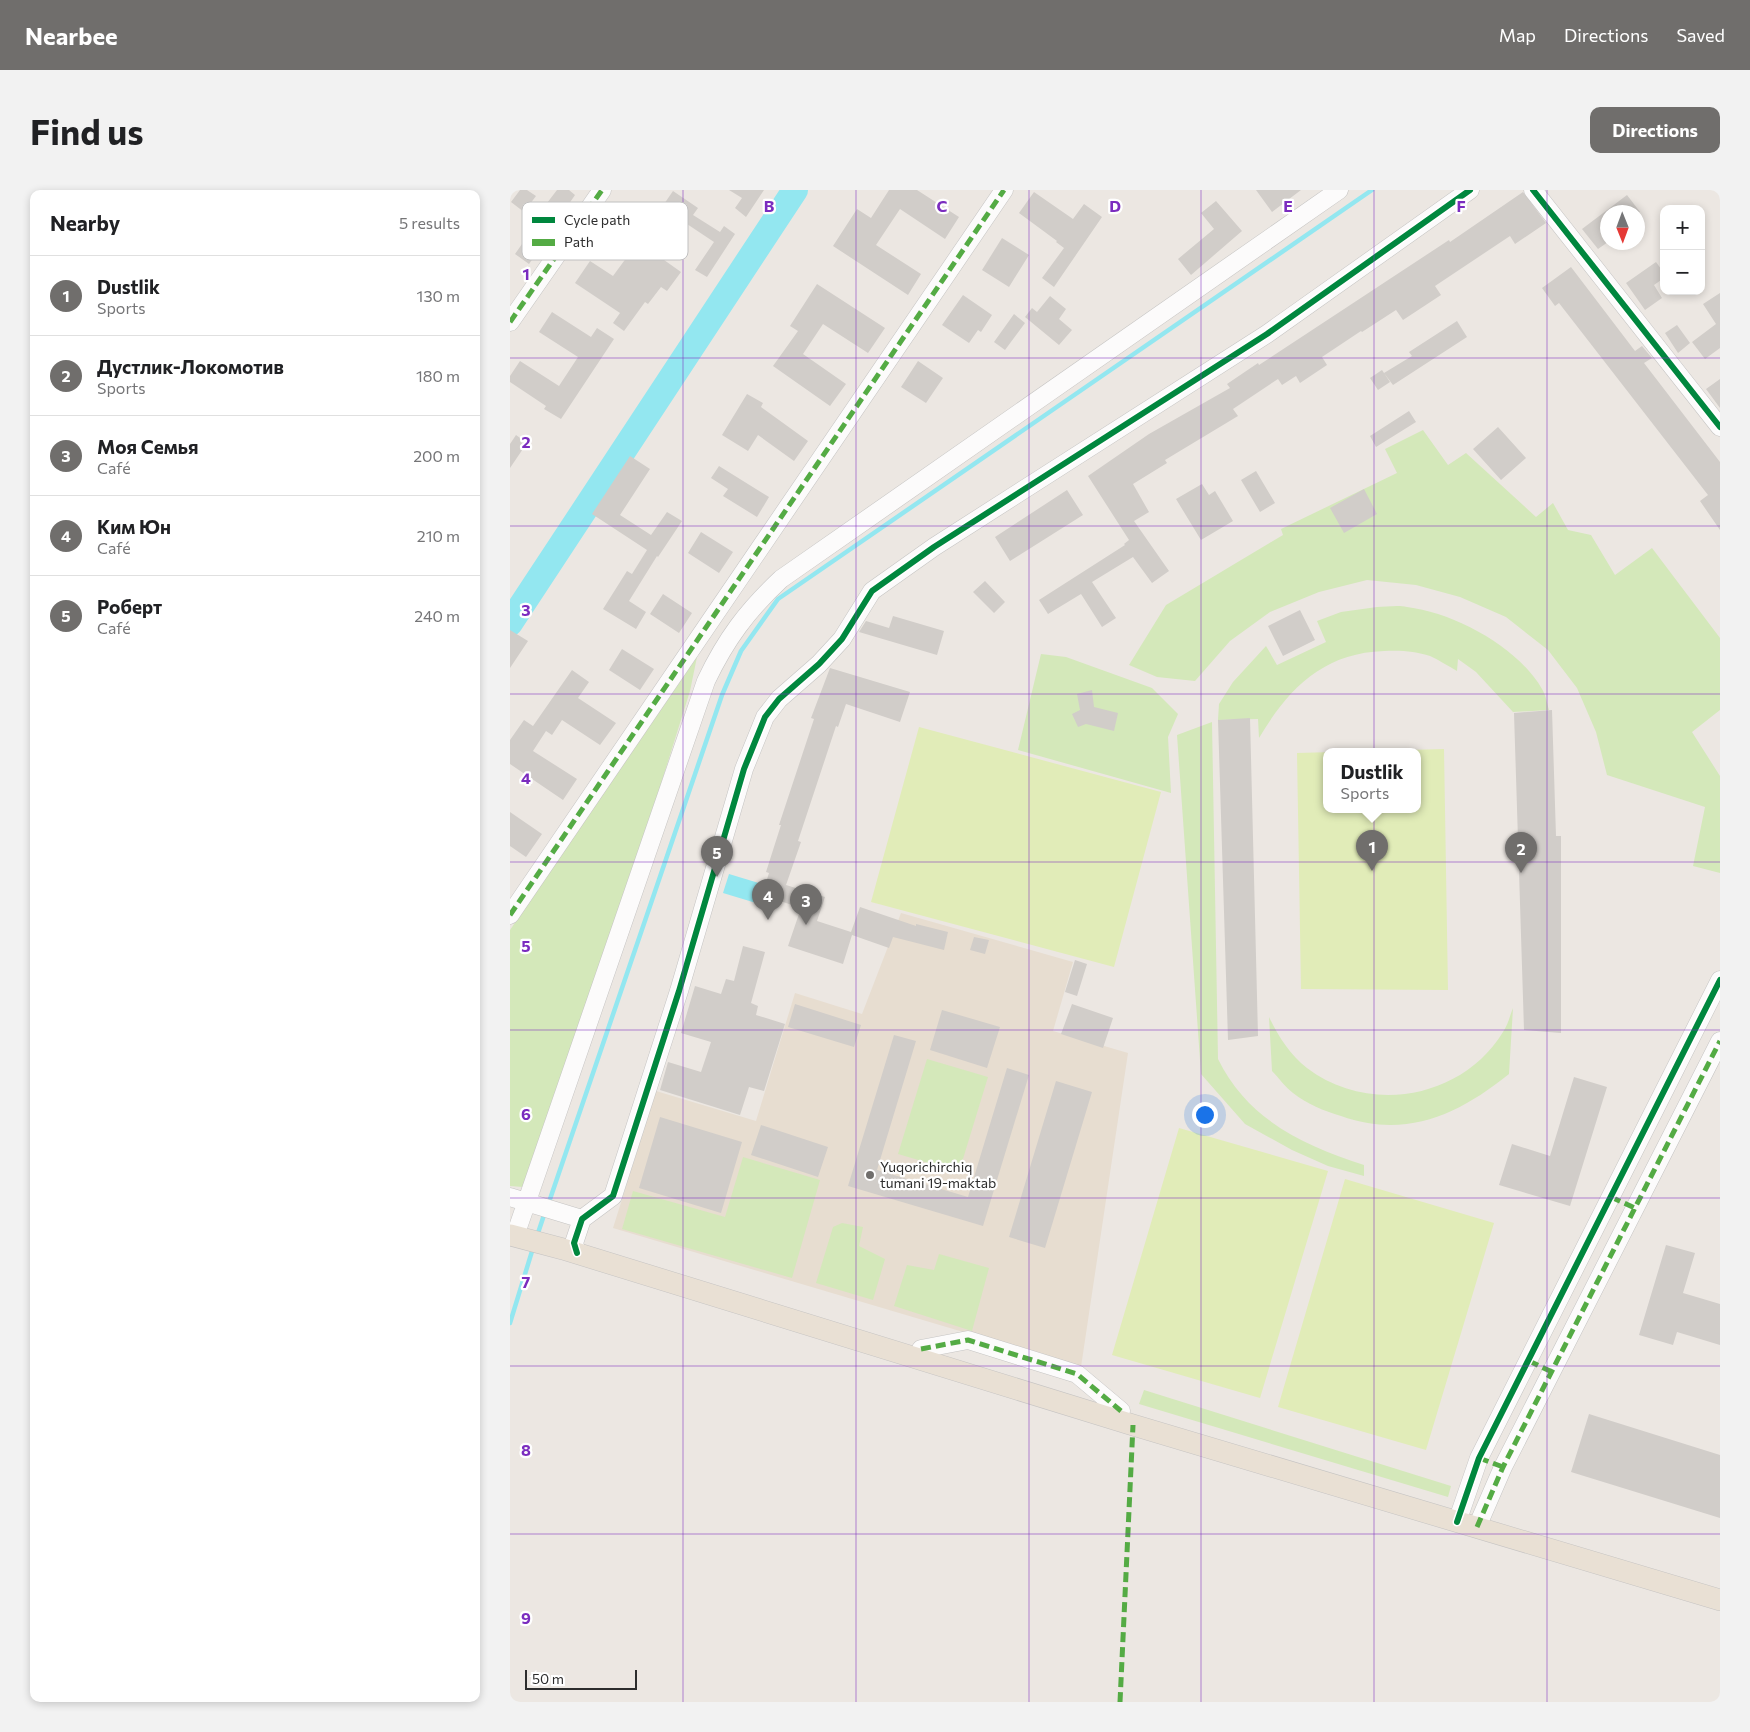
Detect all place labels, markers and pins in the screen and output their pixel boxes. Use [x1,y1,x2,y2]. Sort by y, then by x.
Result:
pin: 1 [1356,830,1388,871]
pin: 2 [1505,832,1537,873]
pin: 5 [701,836,733,877]
pin: 4 [752,879,784,920]
pin: 3 [790,884,822,925]
place label: Yuqorichirchiq tumani 19-maktab [880,1158,996,1191]
marker: Yuqorichirchiq tumani 19-maktab [864,1169,876,1181]

